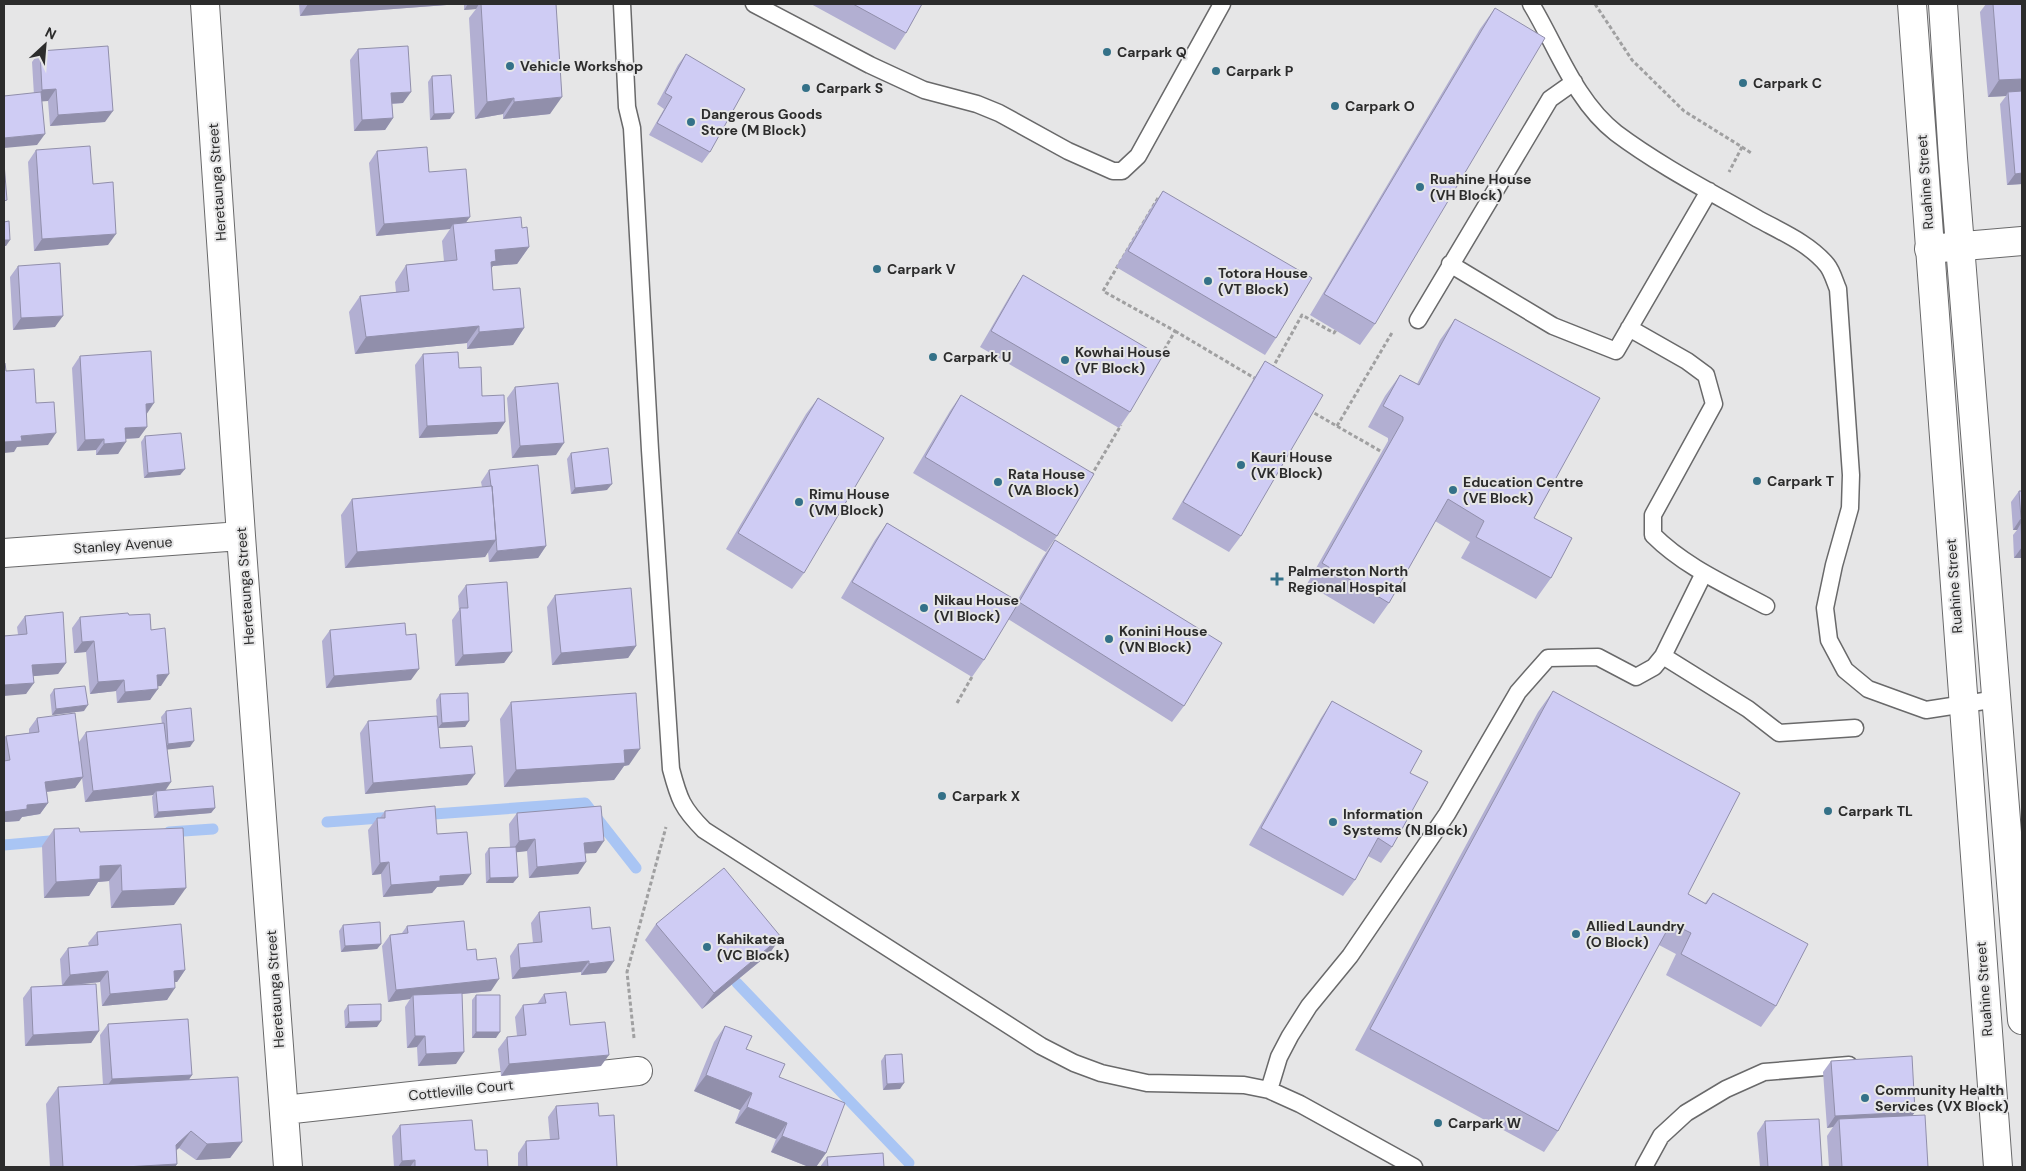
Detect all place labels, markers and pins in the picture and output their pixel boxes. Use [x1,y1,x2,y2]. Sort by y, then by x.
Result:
place label: Carpark Q [1117,43,1187,61]
marker: Carpark Q [1101,46,1113,58]
place label: Vehicle Workshop [520,57,643,75]
marker: Vehicle Workshop [504,60,516,72]
place label: Carpark P [1226,62,1294,80]
marker: Carpark P [1210,65,1222,77]
place label: Carpark C [1753,74,1822,92]
marker: Carpark C [1737,77,1749,89]
place label: Carpark S [816,79,883,97]
marker: Carpark S [800,82,812,94]
place label: Carpark O [1345,97,1415,115]
marker: Carpark O [1329,100,1341,112]
place label: Dangerous Goods Store (M Block) [701,105,822,139]
marker: Dangerous Goods Store (M Block) [685,116,697,128]
place label: Ruahine House (VH Block) [1430,170,1532,204]
marker: Ruahine House (VH Block) [1414,181,1426,193]
place label: Carpark V [887,260,956,278]
marker: Carpark V [871,263,883,275]
place label: Totora House (VT Block) [1218,264,1308,298]
marker: Totora House (VT Block) [1202,275,1214,287]
place label: Kowhai House (VF Block) [1075,343,1170,377]
place label: Carpark U [943,348,1011,366]
marker: Carpark U [927,351,939,363]
marker: Kowhai House (VF Block) [1059,354,1071,366]
place label: Kauri House (VK Block) [1251,448,1332,482]
marker: Kauri House (VK Block) [1235,459,1247,471]
place label: Rata House (VA Block) [1008,465,1085,499]
place label: Carpark T [1767,472,1834,490]
place label: Education Centre (VE Block) [1463,473,1583,507]
marker: Carpark T [1751,475,1763,487]
marker: Rata House (VA Block) [992,476,1004,488]
marker: Education Centre (VE Block) [1447,484,1459,496]
place label: Rimu House (VM Block) [809,485,890,519]
marker: Rimu House (VM Block) [793,496,805,508]
place label: Palmerston North Regional Hospital [1288,562,1408,596]
marker: Palmerston North Regional Hospital [1270,572,1284,586]
place label: Nikau House (VI Block) [934,591,1019,625]
marker: Nikau House (VI Block) [918,602,930,614]
place label: Konini House (VN Block) [1119,622,1207,656]
marker: Konini House (VN Block) [1103,633,1115,645]
place label: Carpark X [952,787,1020,805]
marker: Carpark X [936,790,948,802]
place label: Carpark TL [1838,802,1913,820]
place label: Information Systems (N Block) [1343,805,1468,839]
marker: Carpark TL [1822,805,1834,817]
marker: Information Systems (N Block) [1327,816,1339,828]
place label: Allied Laundry (O Block) [1586,917,1685,951]
marker: Allied Laundry (O Block) [1570,928,1582,940]
place label: Kahikatea (VC Block) [717,930,790,964]
marker: Kahikatea (VC Block) [701,941,713,953]
place label: Community Health Services (VX Block) [1875,1081,2009,1115]
marker: Community Health Services (VX Block) [1859,1092,1871,1104]
place label: Carpark W [1448,1114,1521,1132]
marker: Carpark W [1432,1117,1444,1129]

